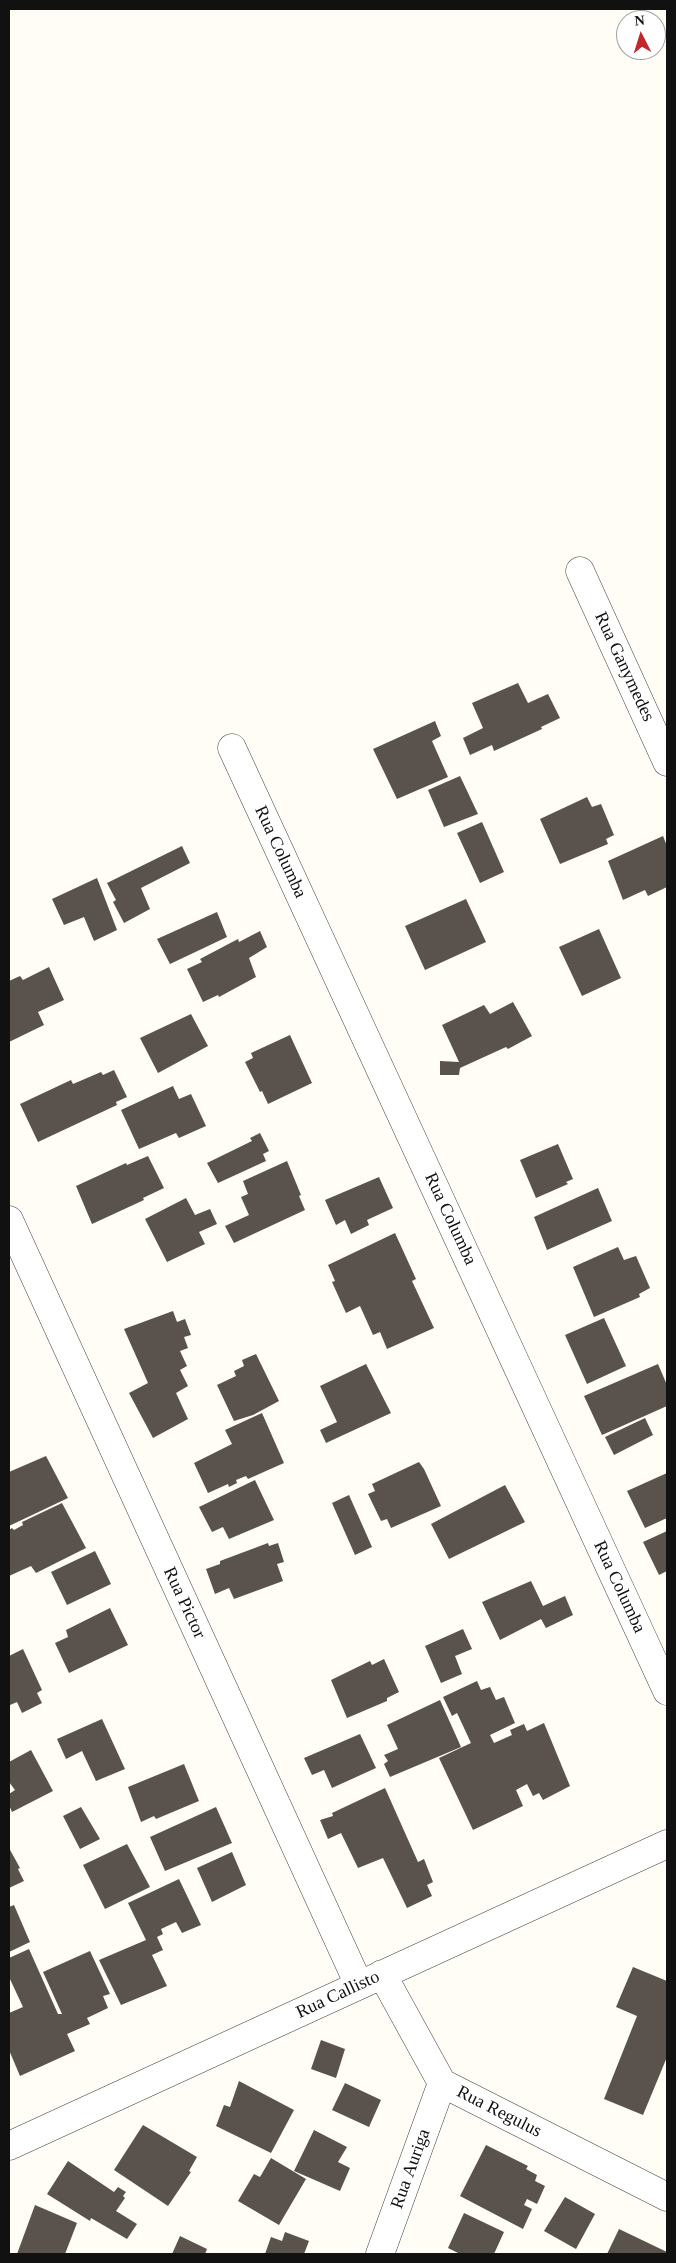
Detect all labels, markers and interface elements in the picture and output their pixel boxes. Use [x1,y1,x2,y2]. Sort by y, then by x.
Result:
north arrow [616,10,666,60]
text: N [634,13,645,28]
street label: Rua Ganymedes [589,609,659,725]
street label: Rua Columba [249,802,311,902]
street label: Rua Columba [419,1169,481,1269]
street label: Rua Columba [588,1537,650,1637]
street label: Rua Pictor [158,1564,210,1642]
street label: Rua Callisto [293,1966,383,2024]
street label: Rua Regulus [453,2081,545,2143]
street label: Rua Auriga [387,2126,435,2212]

